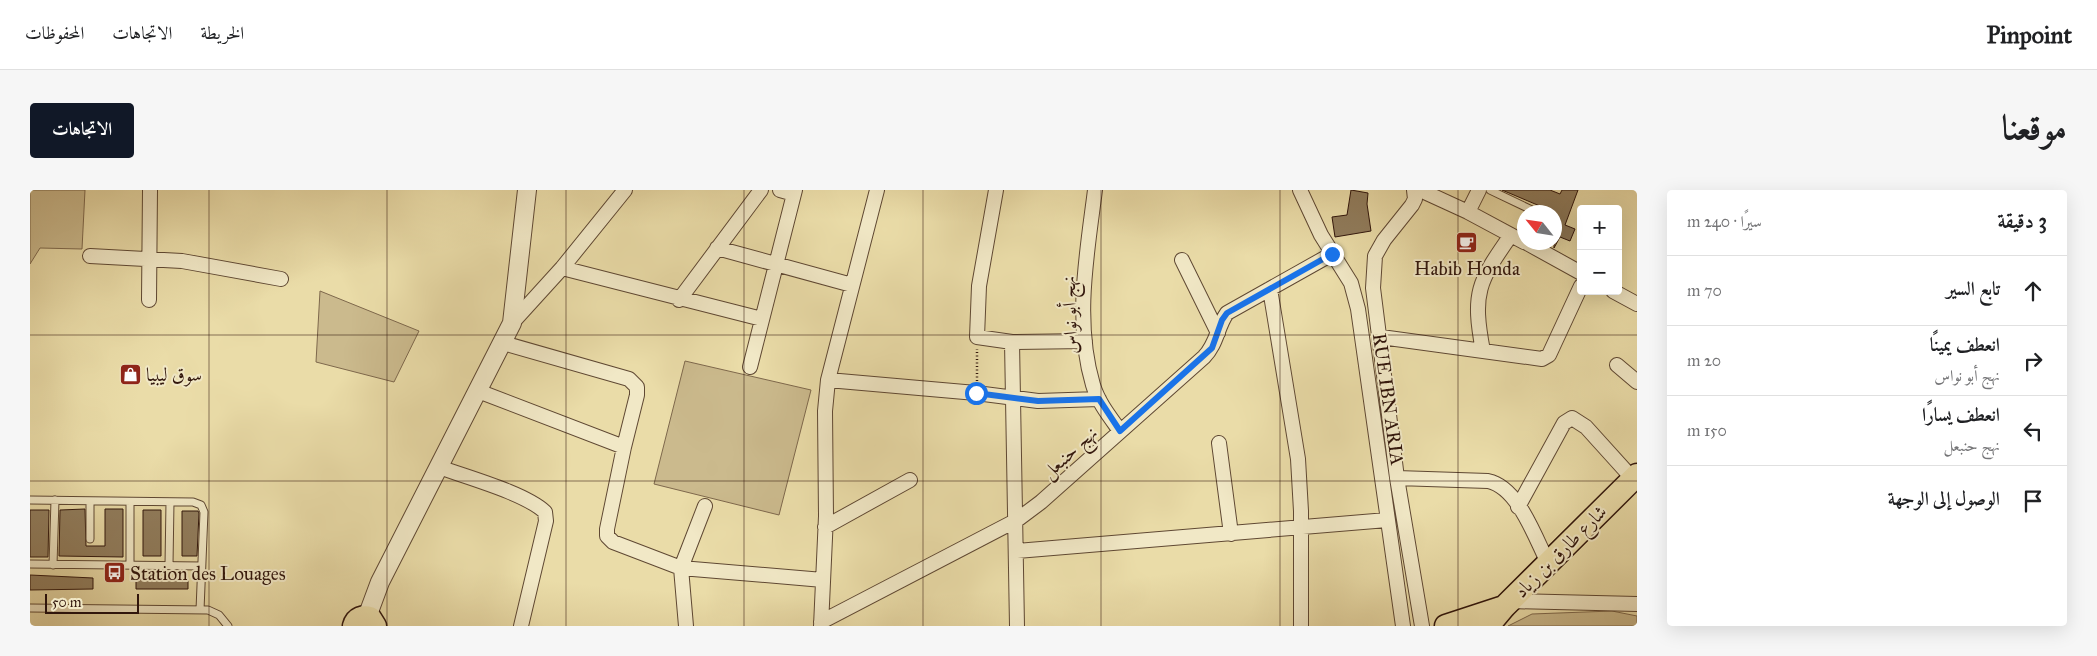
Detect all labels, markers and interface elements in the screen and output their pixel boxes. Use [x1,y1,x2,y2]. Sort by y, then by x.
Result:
text: Pinpoint [1986,20,2072,50]
text: المحفوظات [25,22,84,44]
text: الاتجاهات [112,22,172,44]
text: الخريطة [200,22,244,44]
button: الاتجاهات [30,103,134,158]
text: موقعنا [2002,106,2067,149]
north arrow [1517,205,1562,250]
map controls [1577,205,1622,295]
button: + [1577,205,1622,250]
text: 3 دقيقة [1997,208,2047,234]
text: سيرًا · 240 m [1687,212,1762,231]
cafe icon: Habib Honda [1455,230,1479,254]
route end [1321,243,1344,266]
button: − [1577,250,1622,295]
place label: Habib Honda [1414,257,1521,280]
street label: نهج أبو نواس [1056,275,1088,354]
text: تابع السير [1946,277,2000,300]
icon: ahead [2019,277,2047,305]
text: 70 m [1687,281,1722,300]
street label: RUE IBN ARIA [1368,331,1409,467]
text: انعطف يمينًا [1930,333,2000,356]
icon: right [2019,347,2047,375]
text: 20 m [1687,351,1721,370]
shop icon: سوق ليبيا [118,362,142,386]
place label: سوق ليبيا [146,363,202,387]
text: نهج أبو نواس [1934,366,2000,385]
route start [965,382,988,405]
text: انعطف يسارًا [1922,403,2000,426]
icon: left [2019,417,2047,445]
street label: نهج حنبعل [1037,421,1106,488]
text: 150 m [1687,421,1727,440]
text: نهج حنبعل [1943,436,2000,455]
text: الوصول إلى الوجهة [1888,487,2000,510]
icon: arrive [2019,487,2047,515]
street label: شارع طارق بن زياد [1509,500,1614,605]
bus stop icon: Station des Louages [102,561,126,585]
place label: Station des Louages [130,562,286,586]
scale bar [45,591,139,614]
text: 50 m [52,594,81,611]

